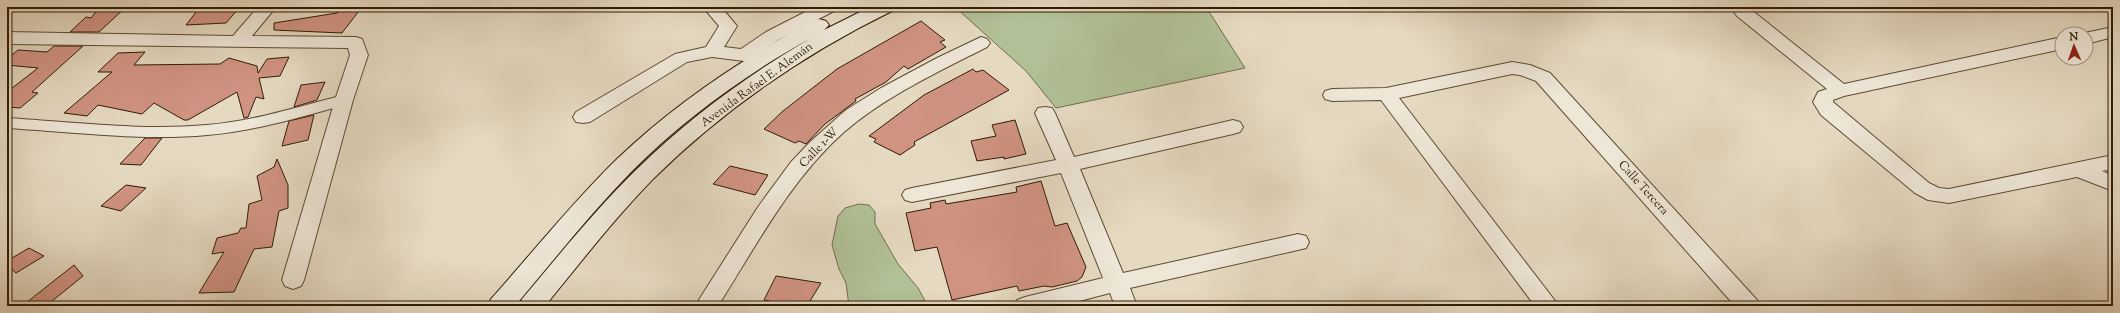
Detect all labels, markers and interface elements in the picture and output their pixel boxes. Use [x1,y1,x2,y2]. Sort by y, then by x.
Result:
north arrow [2054,26,2094,66]
text: N [2068,29,2079,45]
street label: Avenida Rafael E. Alemán [697,38,817,132]
street label: Calle 1-W [795,123,843,172]
street label: Calle Tercera [1613,157,1673,220]

